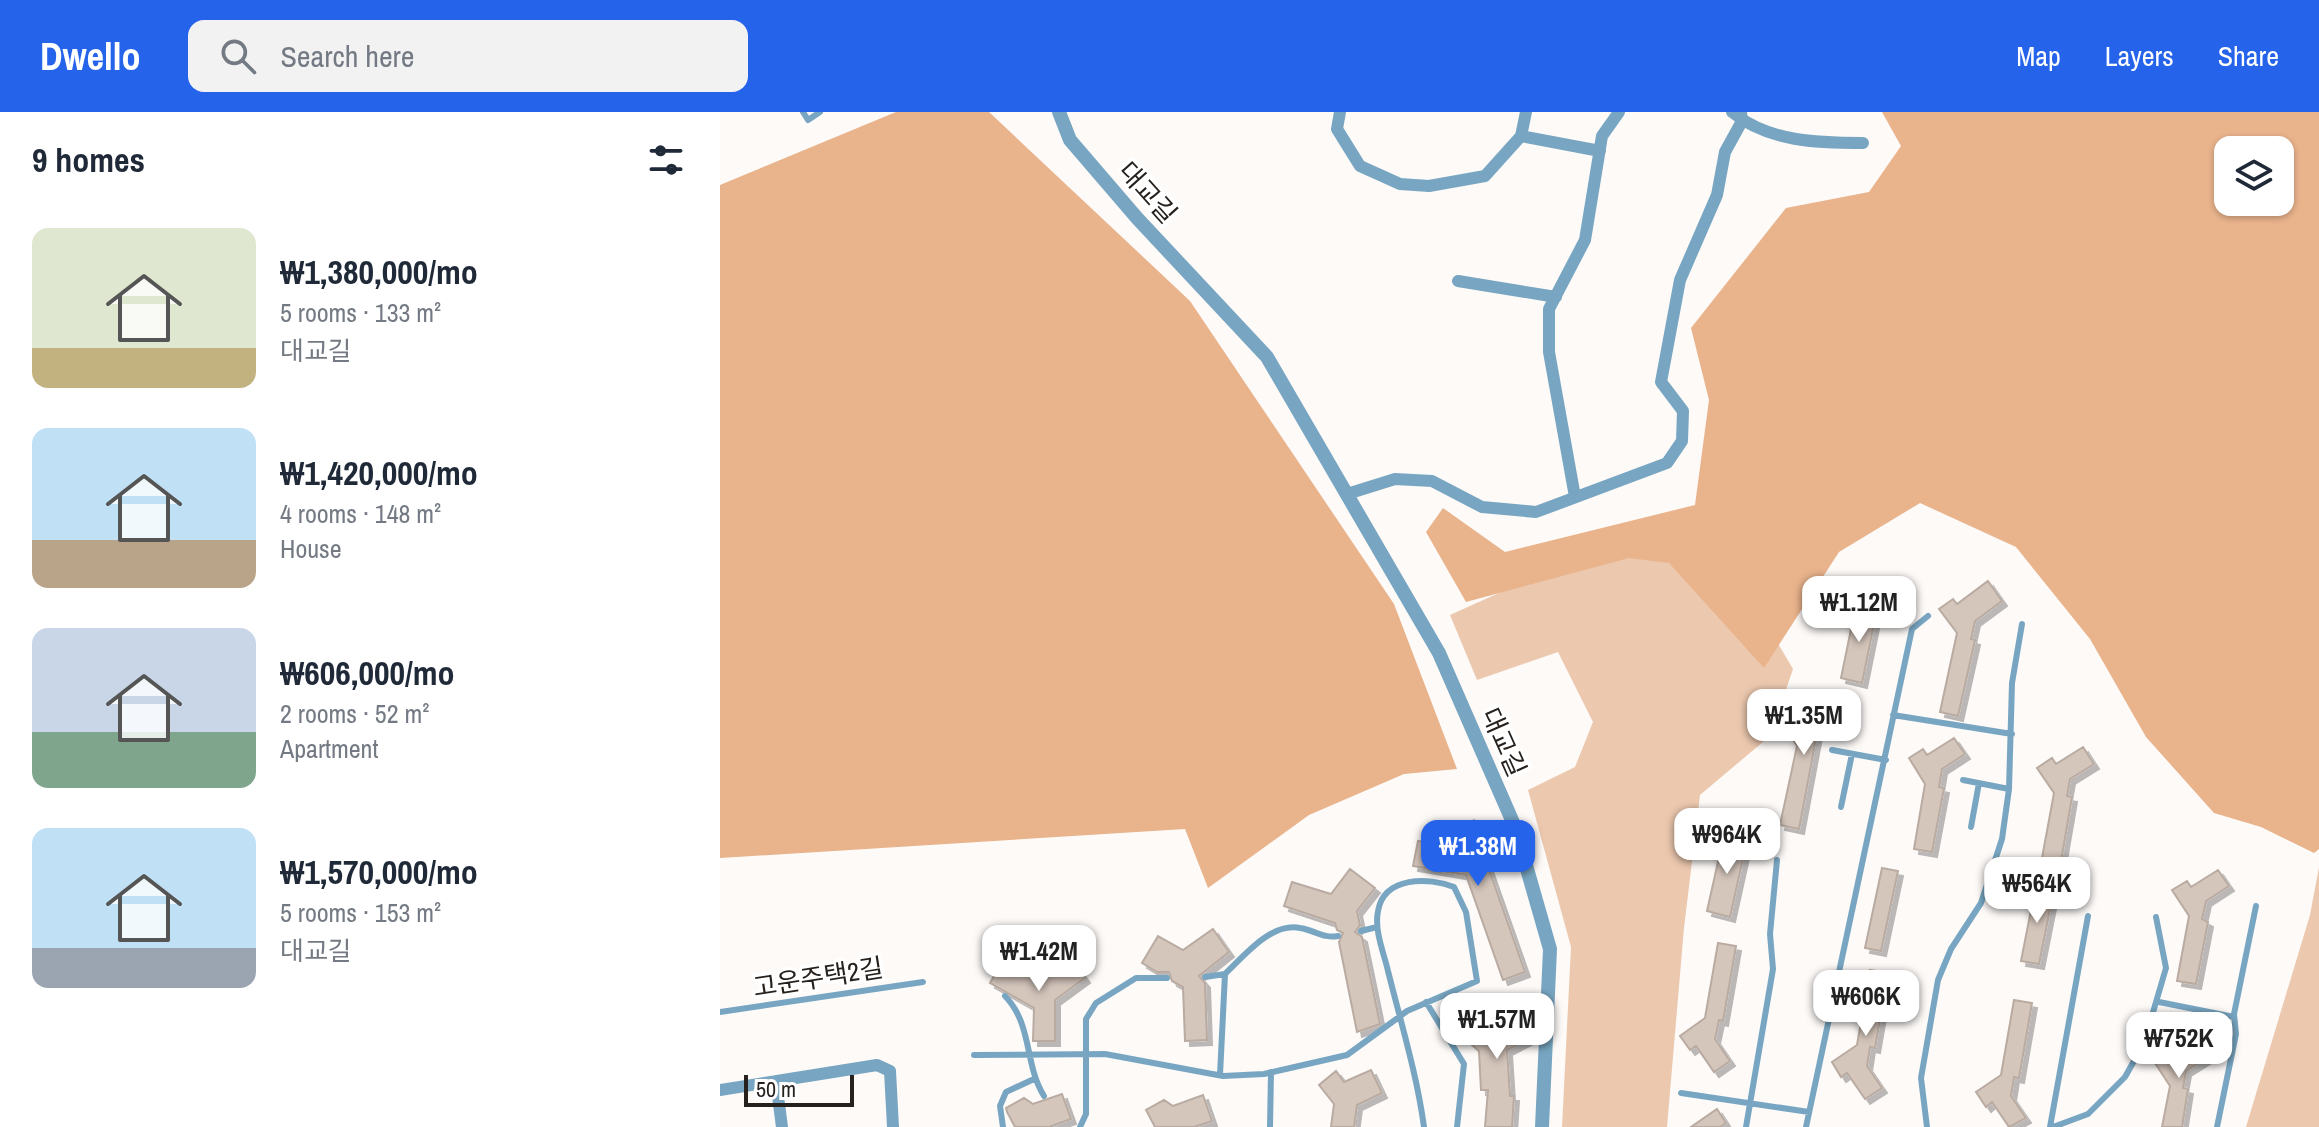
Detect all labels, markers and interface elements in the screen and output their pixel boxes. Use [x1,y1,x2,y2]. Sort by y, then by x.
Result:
search box [188,20,748,92]
text: Dwello [40,31,140,82]
icon: search [216,34,260,78]
text: Search here [280,36,414,76]
text: Map [2016,37,2061,75]
text: Layers [2105,37,2174,75]
text: Share [2218,37,2279,75]
map controls [2214,136,2294,216]
button: layers [2214,136,2294,216]
text: 9 homes [32,137,145,183]
icon: filters [644,138,688,182]
street label: 대교길 [1111,154,1185,230]
text: ₩1,380,000/mo [280,249,478,295]
icon: home [96,260,192,356]
text: 5 rooms · 133 m² [280,295,441,330]
text: 대교길 [280,333,352,368]
text: ₩1,420,000/mo [280,450,478,496]
icon: home [96,460,192,556]
text: 4 rooms · 148 m² [280,496,441,531]
text: House [280,531,342,566]
pin: ₩1.12M [1794,576,1924,644]
text: ₩1.12M [1820,584,1898,619]
text: ₩606,000/mo [280,650,455,696]
icon: home [96,660,192,756]
pin: ₩1.35M [1739,689,1869,757]
text: 2 rooms · 52 m² [280,696,429,731]
text: ₩1.35M [1765,697,1843,732]
street label: 대교길 [1473,702,1535,782]
text: Apartment [280,731,378,766]
pin: ₩964K [1671,808,1783,876]
text: ₩964K [1692,816,1762,851]
pin: ₩1.38M [1413,820,1543,888]
text: ₩1.38M [1439,828,1517,863]
text: ₩1,570,000/mo [280,849,478,895]
pin: ₩564K [1981,857,2093,925]
icon: home [96,860,192,956]
text: ₩564K [2002,865,2072,900]
text: 5 rooms · 153 m² [280,895,441,930]
pin: ₩1.42M [974,925,1104,993]
text: 대교길 [280,933,352,968]
text: ₩1.42M [1000,933,1078,968]
street label: 고운주택2길 [750,949,886,1005]
pin: ₩606K [1810,970,1922,1038]
text: ₩606K [1831,978,1901,1013]
pin: ₩1.57M [1432,993,1562,1061]
text: ₩1.57M [1458,1001,1536,1036]
pin: ₩752K [2123,1012,2235,1080]
text: ₩752K [2144,1020,2214,1055]
scale bar [744,1071,854,1107]
text: 50 m [756,1074,796,1104]

